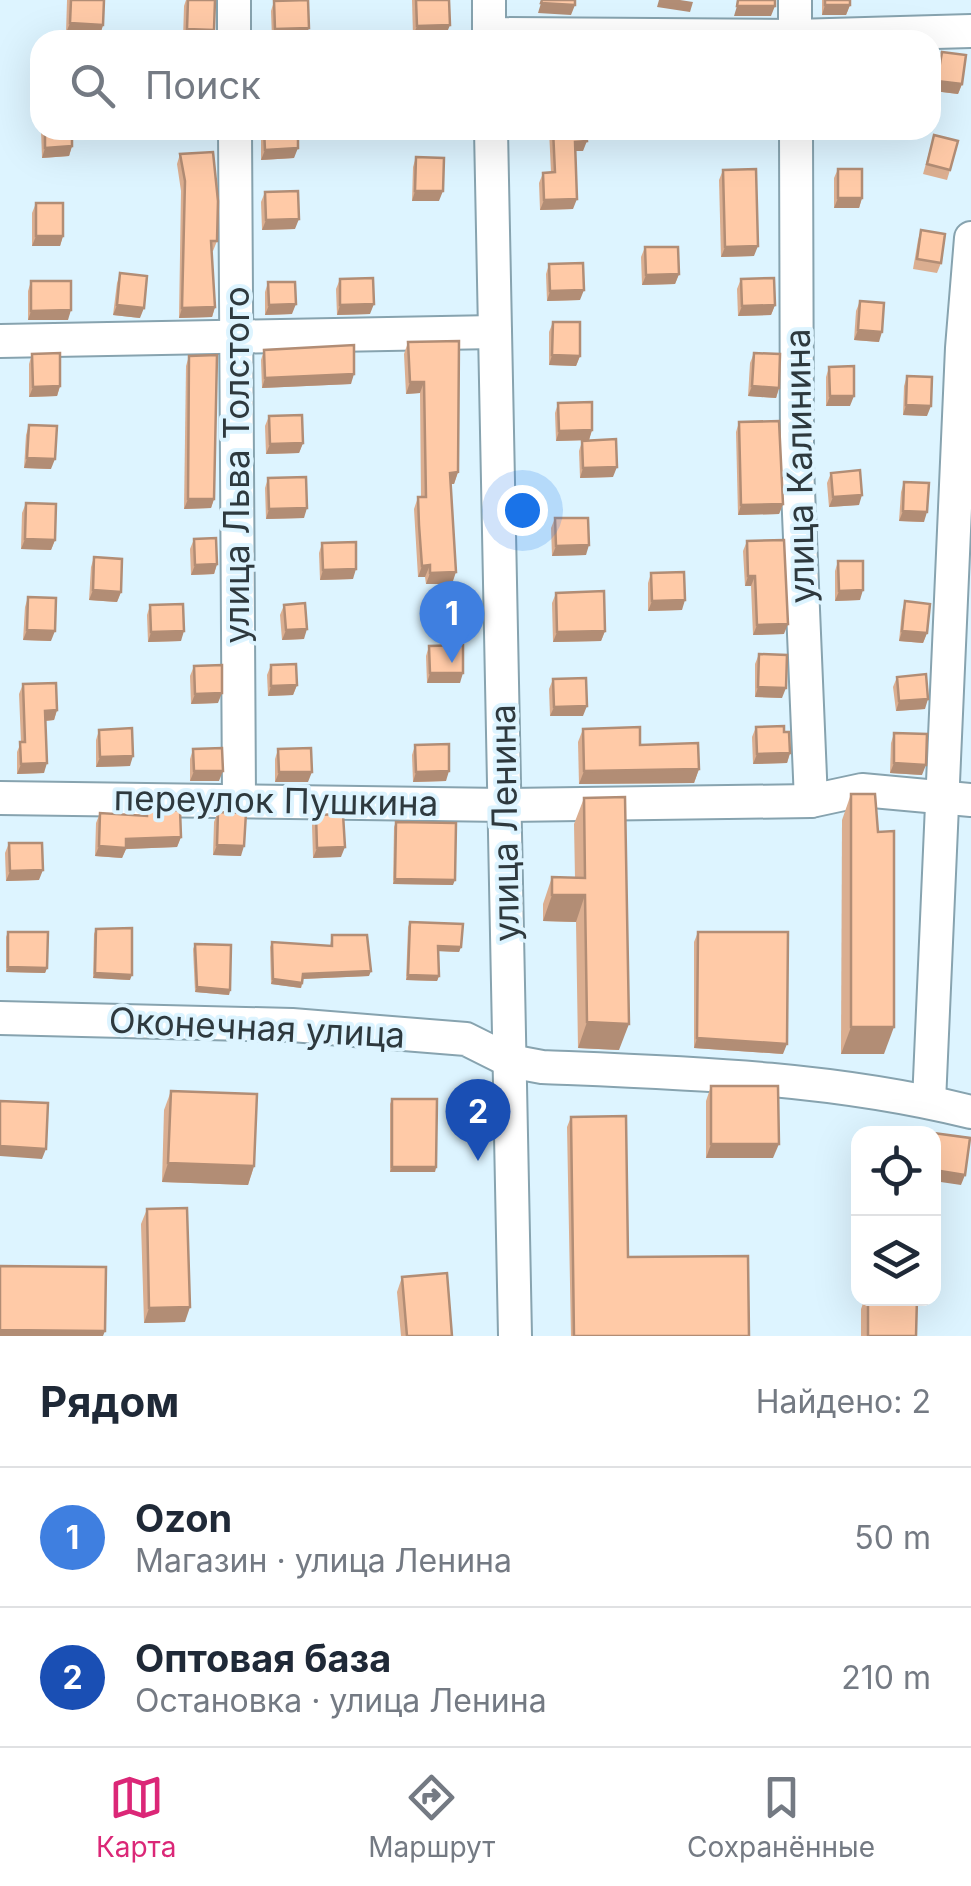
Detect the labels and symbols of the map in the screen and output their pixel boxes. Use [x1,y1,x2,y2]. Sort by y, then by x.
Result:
street label: улица Льва Толстого [215,286,257,644]
street label: улица Калинина [776,328,822,604]
your location [497,485,548,536]
pin: 1 [420,580,484,663]
street label: улица Ленина [481,704,527,942]
street label: переулок Пушкина [113,776,439,824]
street label: Оконечная улица [108,998,406,1056]
pin: 2 [446,1078,510,1161]

